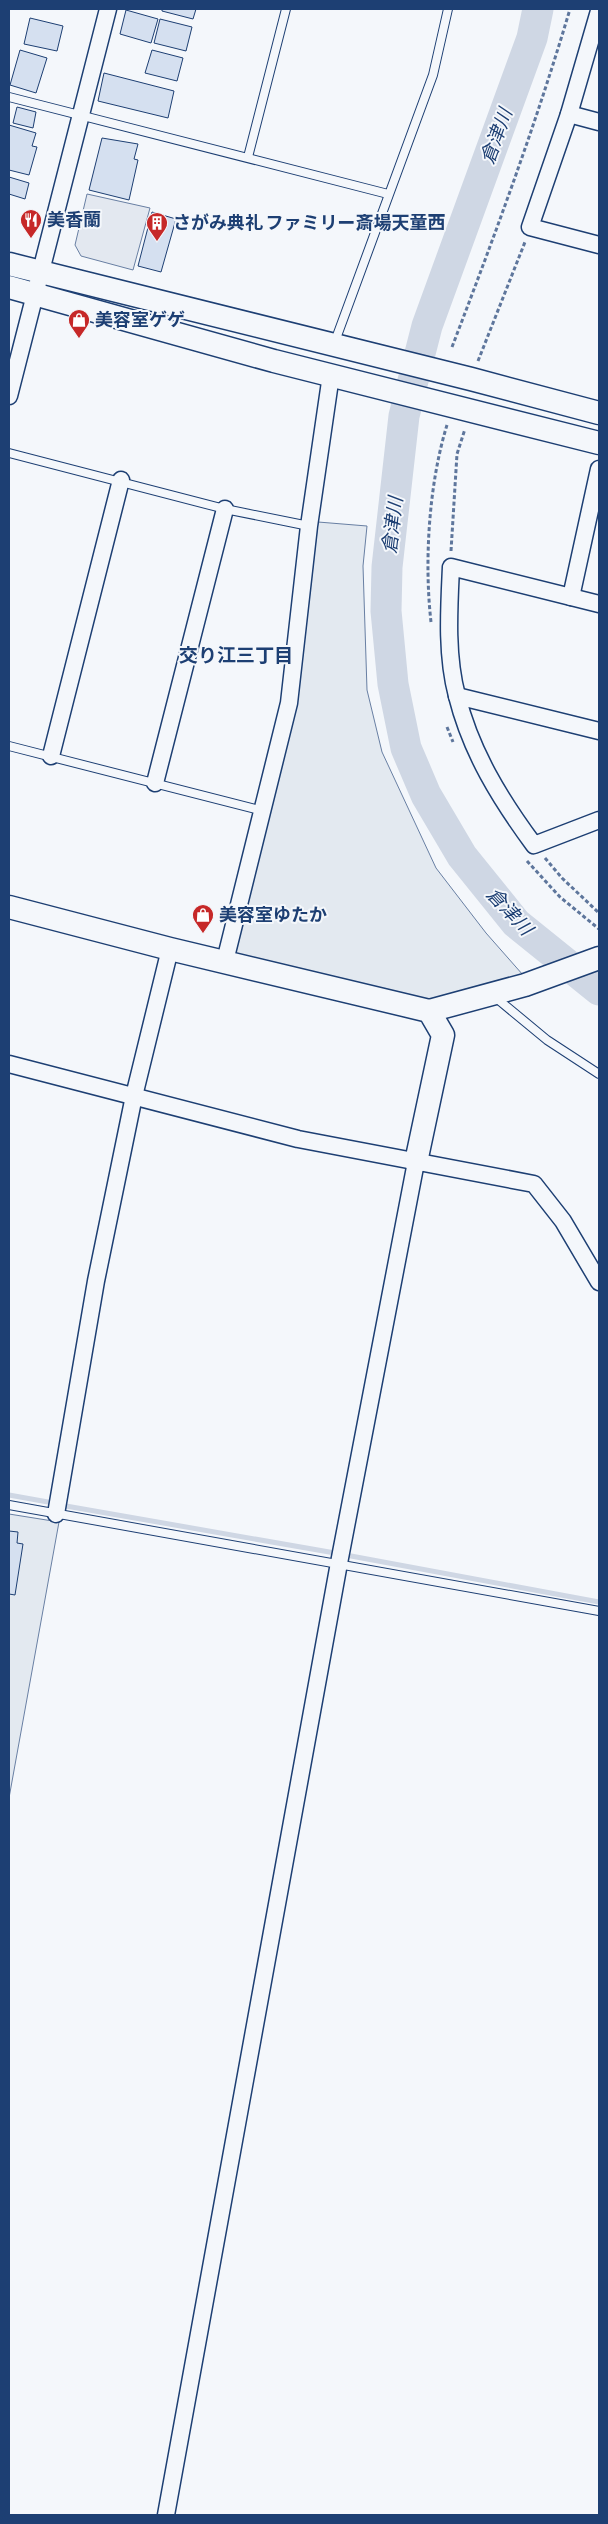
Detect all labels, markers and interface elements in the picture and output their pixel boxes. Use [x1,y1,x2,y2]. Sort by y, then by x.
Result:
water label: 倉津川 [476,104,517,167]
restaurant icon: 美香蘭 [19,208,43,239]
place label: 美香蘭 [47,209,101,230]
building icon: さがみ典礼 ファミリー斎場天童西 [145,211,169,242]
place label: さがみ典礼 ファミリー斎場天童西 [173,212,445,233]
shop icon: 美容室ゲゲ [67,308,91,339]
place label: 美容室ゲゲ [95,309,185,330]
water label: 倉津川 [378,493,407,555]
district label: 交り江三丁目 [179,644,293,666]
water label: 倉津川 [483,883,539,941]
shop icon: 美容室ゆたか [191,903,215,934]
place label: 美容室ゆたか [219,904,327,925]

